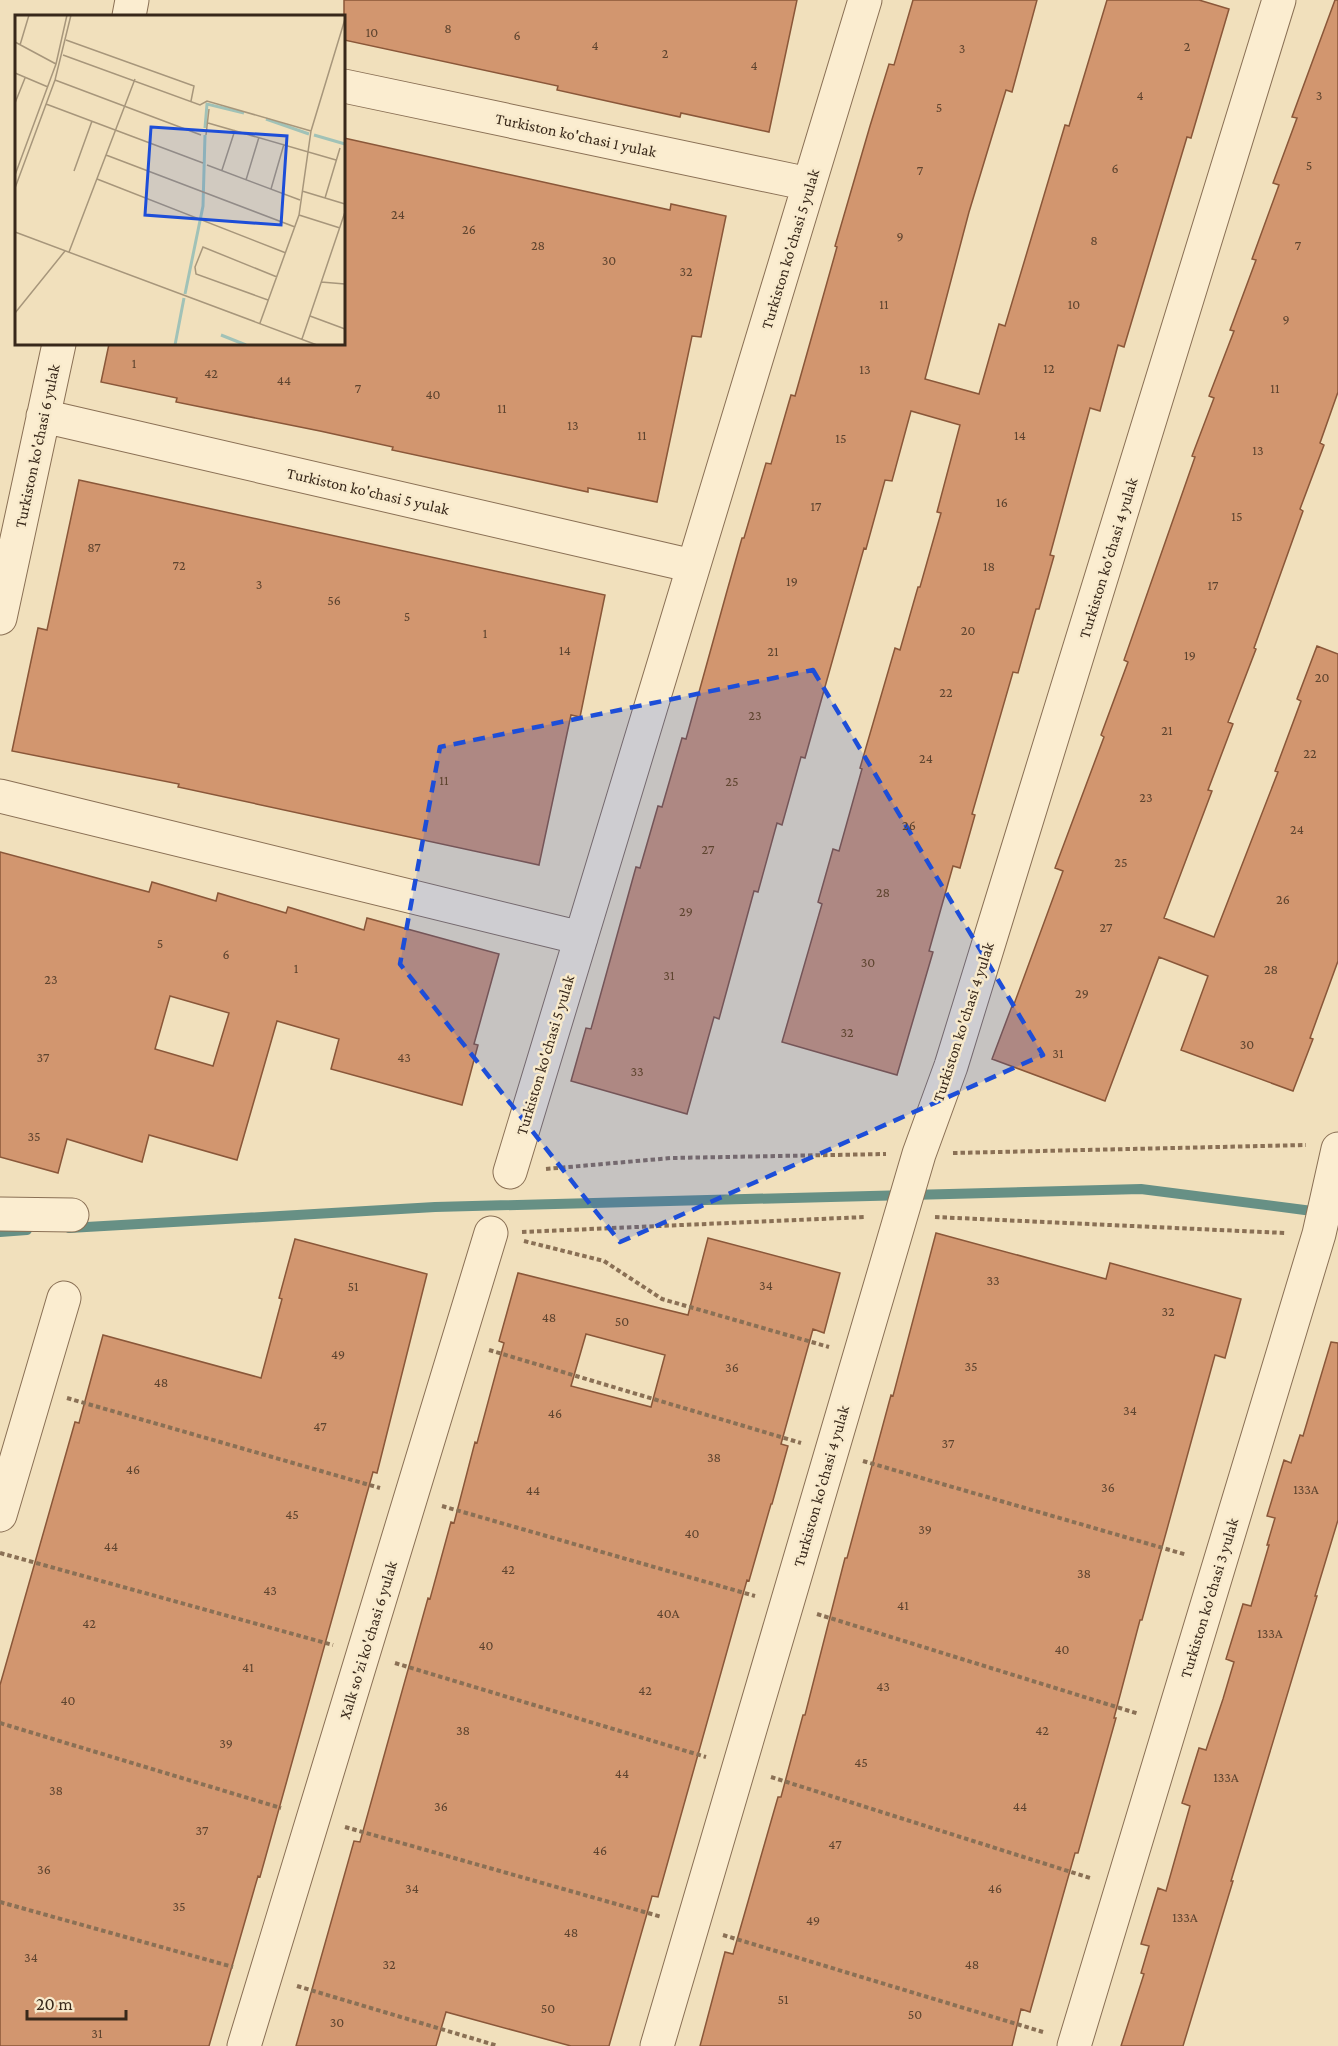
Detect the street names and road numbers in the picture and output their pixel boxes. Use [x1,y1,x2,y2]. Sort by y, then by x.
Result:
street label: Turkiston ko'chasi 1 yulak [494,110,658,161]
street label: Turkiston ko'chasi 5 yulak [758,167,824,331]
street label: Turkiston ko'chasi 6 yulak [11,362,64,530]
street label: Turkiston ko'chasi 5 yulak [285,464,451,519]
street label: Turkiston ko'chasi 4 yulak [1075,475,1142,641]
street label: Turkiston ko'chasi 4 yulak [929,940,998,1104]
street label: Turkiston ko'chasi 5 yulak [513,973,579,1137]
street label: Turkiston ko'chasi 4 yulak [790,1403,853,1569]
street label: Turkiston ko'chasi 3 yulak [1177,1516,1243,1680]
street label: Xalk so'zi ko'chasi 6 yulak [336,1559,401,1721]

